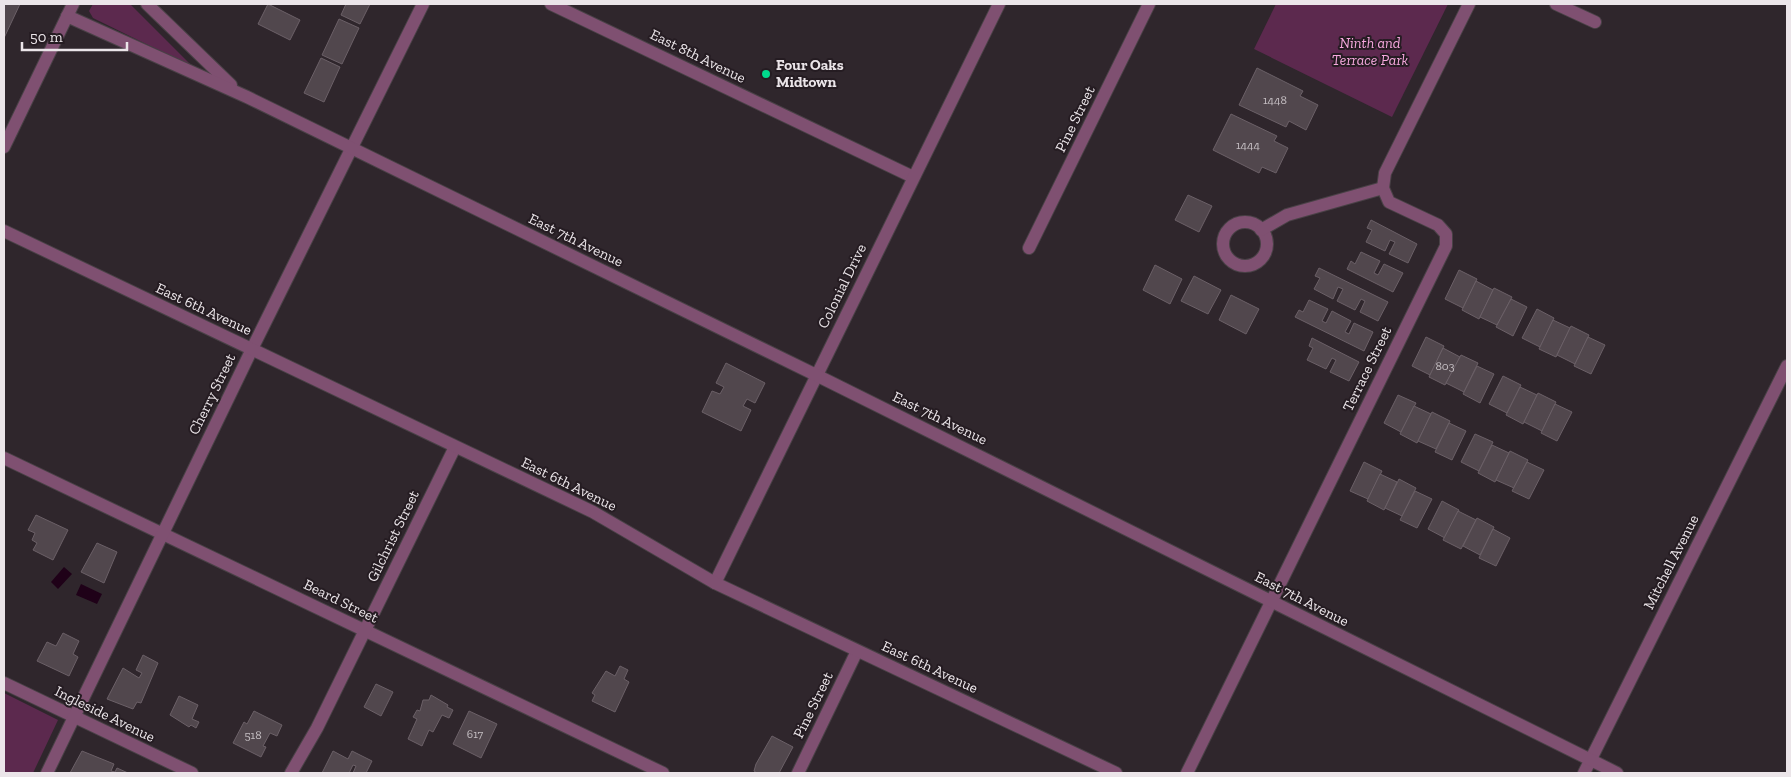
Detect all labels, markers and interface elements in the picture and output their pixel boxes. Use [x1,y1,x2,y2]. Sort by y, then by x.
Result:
scale bar [22,20,128,52]
street label: East 8th Avenue [647,25,749,87]
text: 50 m [30,28,63,46]
park label: Ninth and Terrace Park [1332,34,1409,69]
place label: Four Oaks Midtown [776,56,844,91]
marker: Four Oaks Midtown [760,68,772,80]
street label: Pine Street [1051,83,1099,155]
house number: 1448 [1263,93,1287,107]
house number: 1444 [1236,138,1261,152]
street label: East 7th Avenue [526,209,626,271]
street label: Colonial Drive [814,241,870,331]
street label: East 6th Avenue [153,279,255,339]
street label: Terrace Street [1339,323,1395,414]
street label: Cherry Street [185,350,240,437]
house number: 803 [1435,359,1455,373]
street label: East 7th Avenue [890,387,990,449]
street label: East 6th Avenue [518,453,620,515]
street label: Gilchrist Street [363,487,423,585]
street label: Mitchell Avenue [1639,512,1703,612]
street label: East 7th Avenue [1252,568,1352,630]
street label: Beard Street [301,575,382,627]
street label: East 6th Avenue [879,637,981,697]
street label: Pine Street [789,669,837,741]
street label: Ingleside Avenue [52,682,158,746]
house number: 617 [467,727,484,741]
house number: 518 [244,728,262,742]

